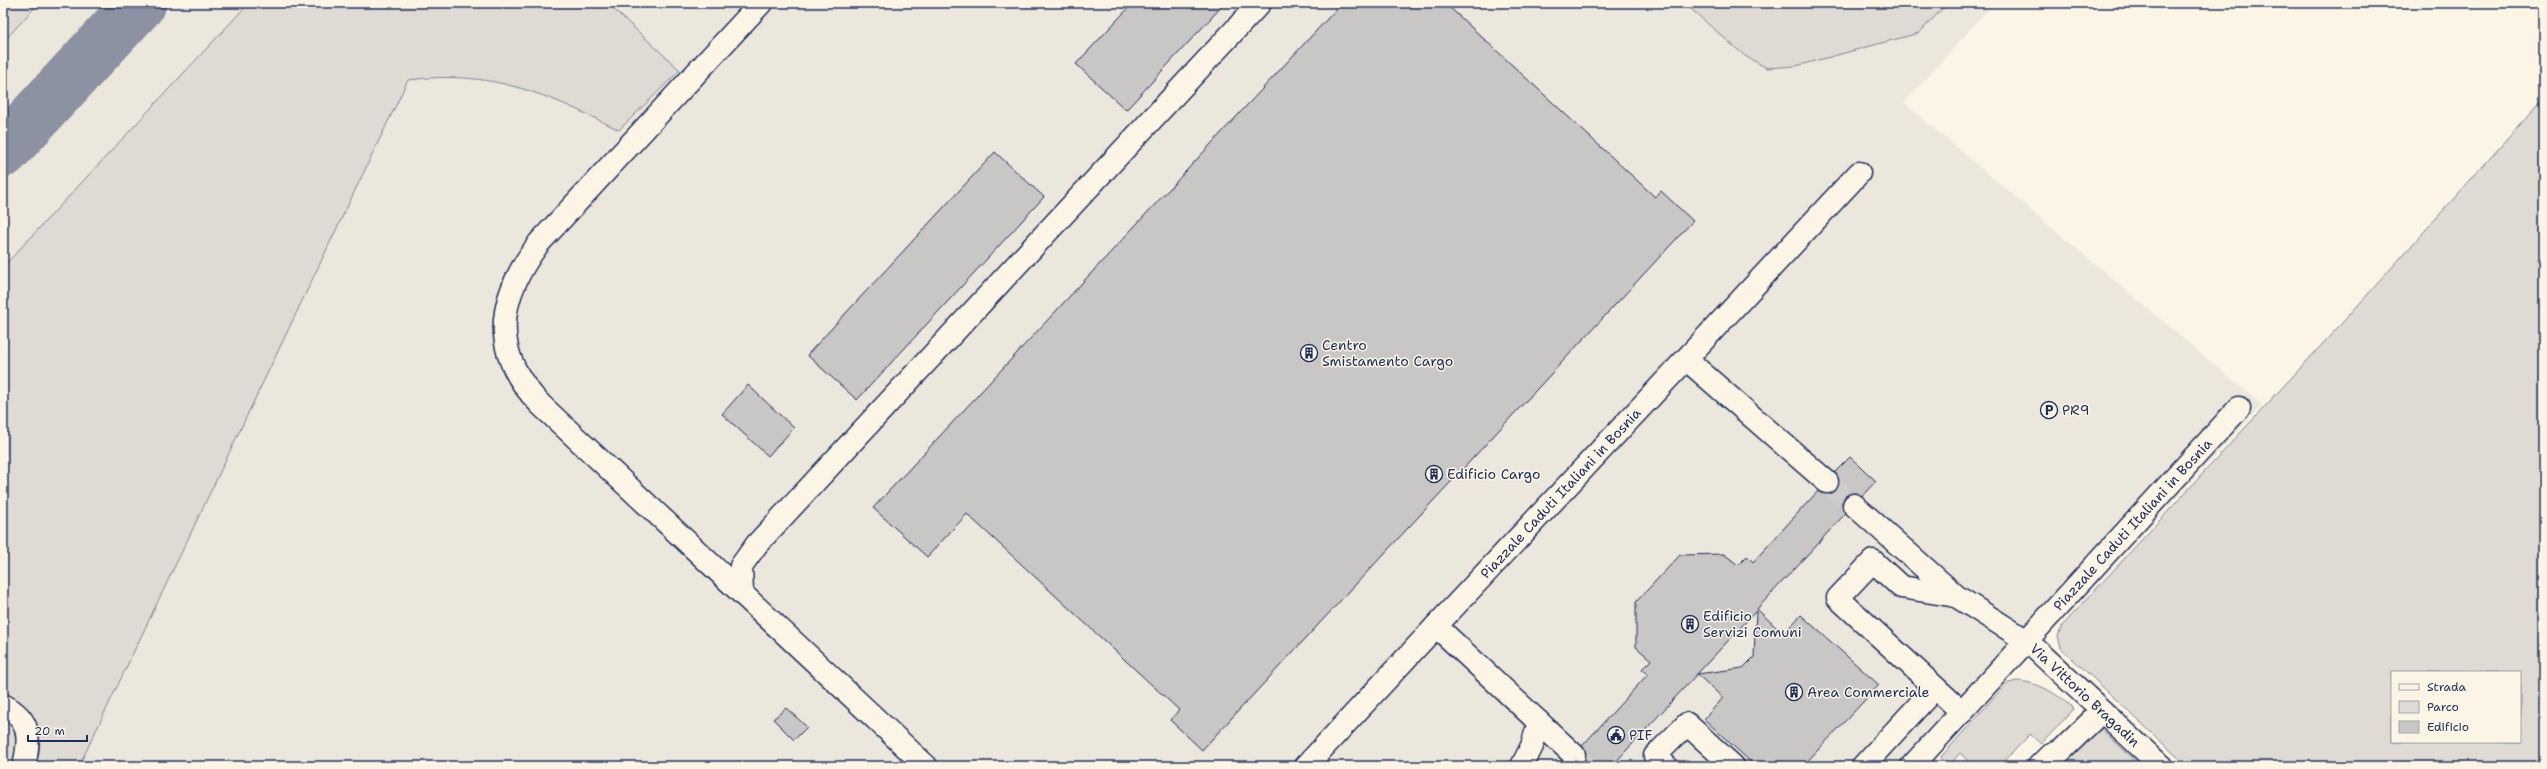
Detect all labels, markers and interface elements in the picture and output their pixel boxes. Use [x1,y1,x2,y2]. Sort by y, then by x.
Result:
place label: Centro Smistamento Cargo [1322,336,1453,370]
building icon: Centro Smistamento Cargo [1299,343,1319,363]
parking icon: PR9 [2039,400,2059,420]
place label: PR9 [2062,401,2090,419]
street label: Piazzale Caduti Italiani in Bosnia [1476,404,1645,582]
street label: Piazzale Caduti Italiani in Bosnia [2049,434,2216,615]
building icon: Edificio Cargo [1424,464,1444,484]
place label: Edificio Cargo [1447,465,1541,483]
place label: Edificio Servizi Comuni [1703,607,1802,641]
building icon: Edificio Servizi Comuni [1680,614,1700,634]
street label: Via Vittorio Bragadin [2026,639,2144,751]
legend [2391,671,2521,743]
text: Strada [2427,679,2467,695]
building icon: Area Commerciale [1784,682,1804,702]
place label: Area Commerciale [1807,683,1929,701]
text: Parco [2427,699,2459,715]
scale bar [28,717,87,743]
text: Edificio [2427,719,2469,735]
text: 20 m [34,723,65,739]
public building icon: PIF [1606,725,1626,745]
place label: PIF [1629,726,1652,744]

